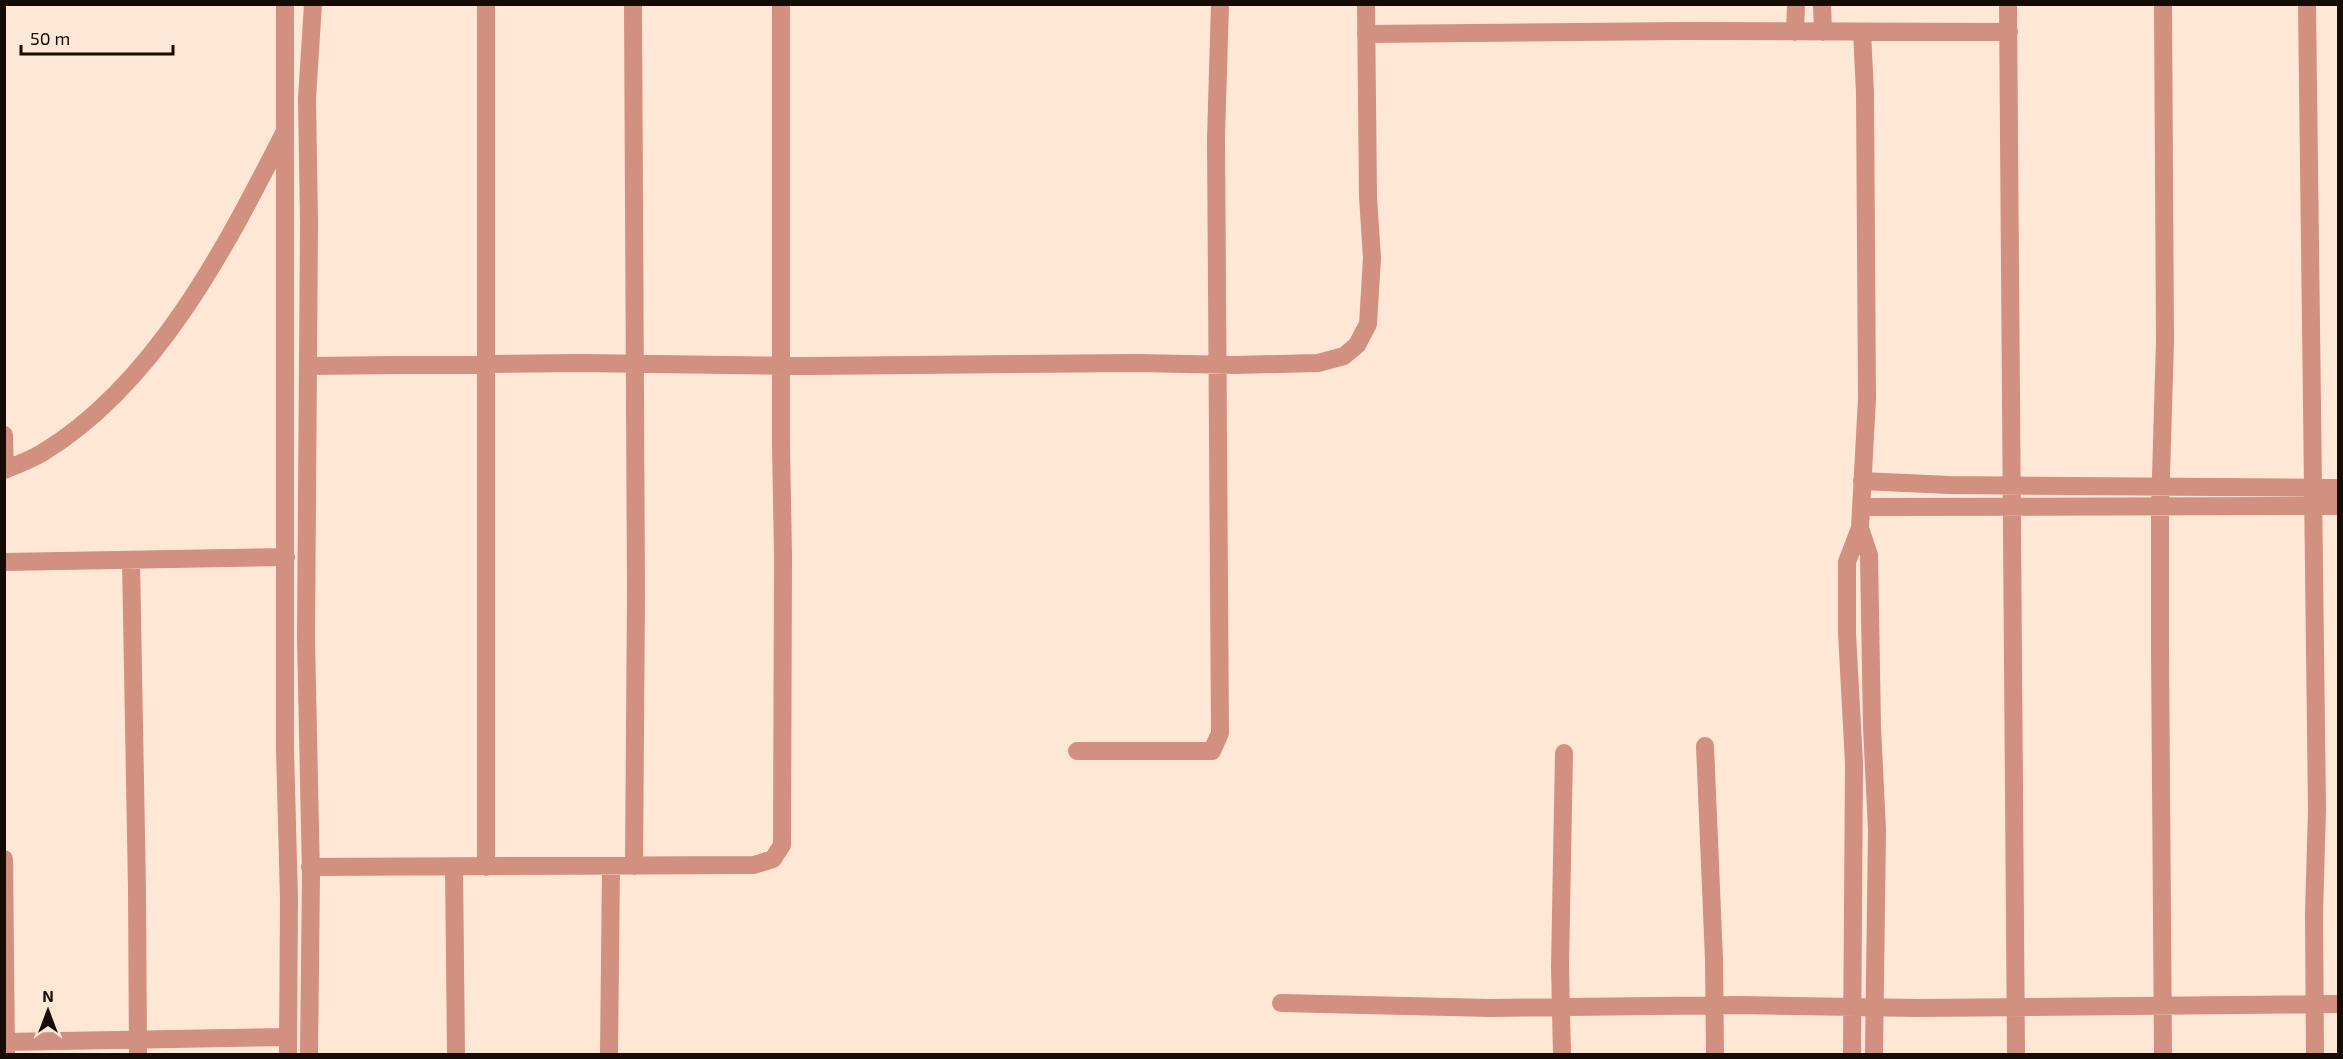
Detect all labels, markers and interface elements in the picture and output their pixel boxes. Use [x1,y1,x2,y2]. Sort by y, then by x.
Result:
scale bar [21,18,172,56]
text: 50 m [30,27,70,49]
north arrow [18,981,78,1041]
text: N [42,986,54,1005]

